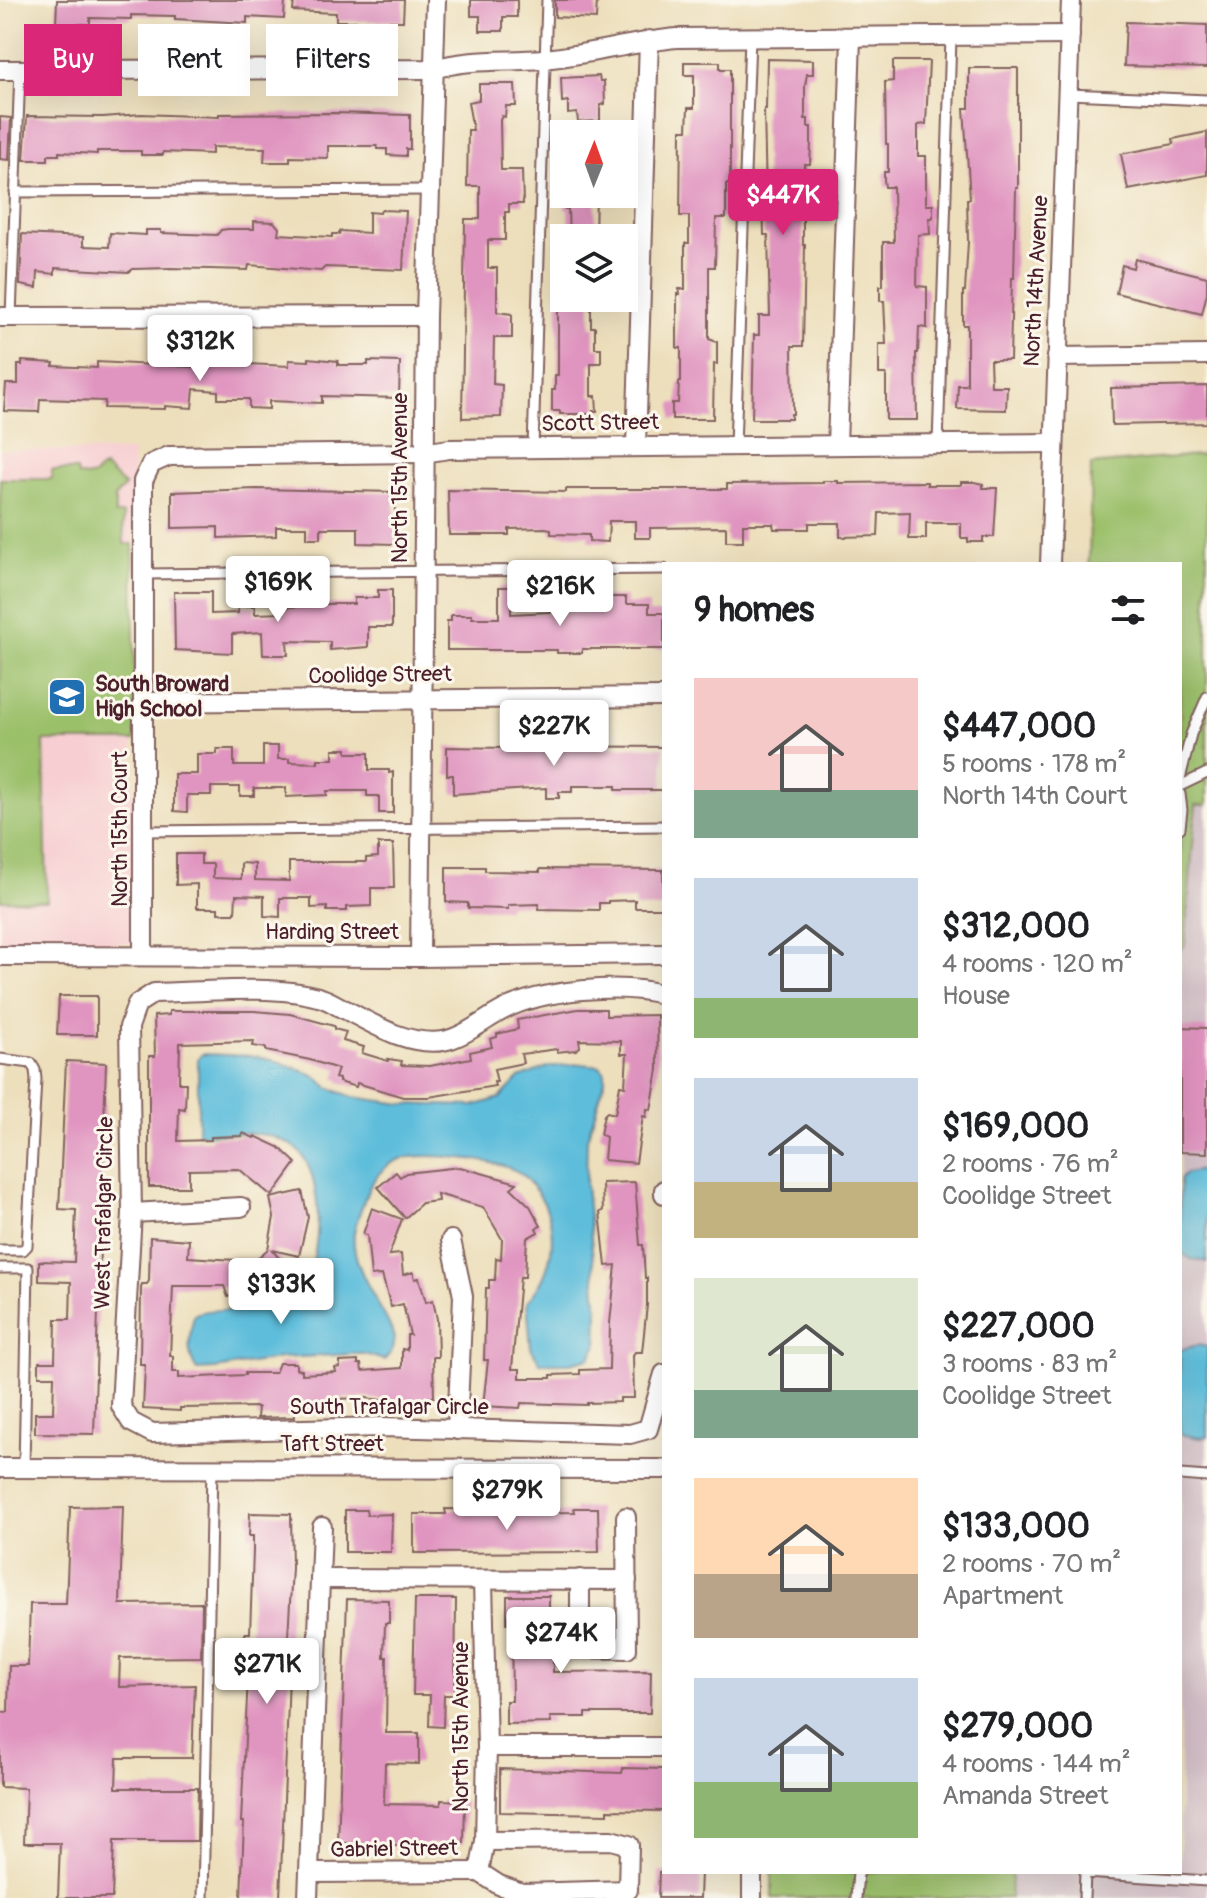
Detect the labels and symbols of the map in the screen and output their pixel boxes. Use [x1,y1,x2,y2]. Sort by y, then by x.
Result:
north arrow [550,120,638,208]
pin: $447K [727,169,839,237]
street label: North 14th Avenue [1018,195,1054,367]
pin: $312K [144,315,256,383]
street label: North 15th Avenue [386,393,414,563]
street label: Scott Street [541,408,659,438]
pin: $169K [222,556,334,624]
pin: $216K [504,560,616,628]
street label: Coolidge Street [308,660,452,690]
place label: South Broward High School [95,670,229,723]
school or university icon: South Broward High School [46,676,88,718]
pin: $227K [498,700,610,768]
street label: North 15th Court [106,751,134,907]
street label: Harding Street [265,918,399,946]
street label: West Trafalgar Circle [88,1116,120,1310]
pin: $133K [225,1258,337,1326]
street label: South Trafalgar Circle [289,1393,489,1421]
street label: Taft Street [280,1430,384,1458]
pin: $279K [451,1464,563,1532]
pin: $274K [505,1607,617,1675]
pin: $271K [211,1638,323,1706]
street label: North 15th Avenue [447,1642,475,1812]
street label: Gabriel Street [330,1834,458,1864]

